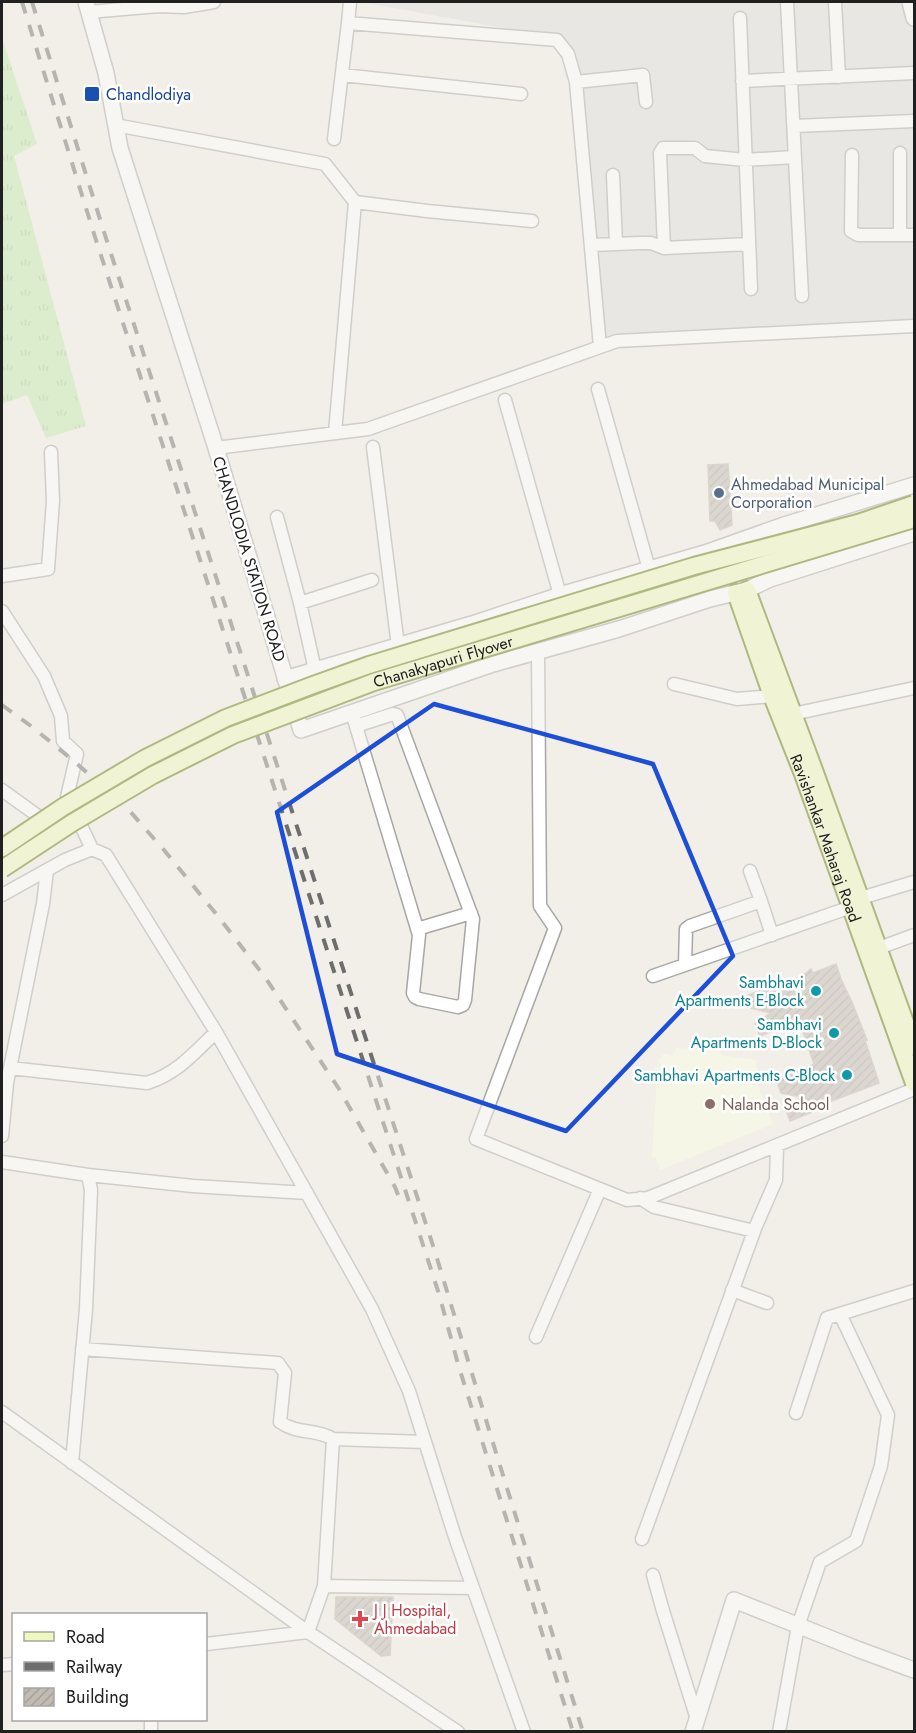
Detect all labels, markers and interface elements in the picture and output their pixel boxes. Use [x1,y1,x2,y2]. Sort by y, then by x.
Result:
place label: Chandlodiya [106,83,191,106]
marker: Chandlodiya [83,85,101,103]
street label: CHANDLODIA STATION ROAD [207,454,291,665]
place label: Ahmedabad Municipal Corporation [731,473,884,514]
marker: Ahmedabad Municipal Corporation [712,486,726,500]
street label: Chanakyapuri Flyover [370,629,516,693]
street label: Ravishankar Maharaj Road [785,751,867,925]
place label: Sambhavi Apartments E-Block [675,971,805,1012]
marker: Sambhavi Apartments E-Block [809,984,823,998]
place label: Sambhavi Apartments D-Block [691,1013,823,1054]
marker: Sambhavi Apartments D-Block [827,1026,841,1040]
place label: Sambhavi Apartments C-Block [634,1064,836,1087]
marker: Sambhavi Apartments C-Block [840,1068,854,1082]
place label: Nalanda School [722,1093,829,1116]
marker: Nalanda School [703,1097,717,1111]
place label: J J Hospital, Ahmedabad [372,1599,456,1640]
marker: J J Hospital, Ahmedabad [351,1610,369,1628]
legend [12,1613,207,1721]
text: Road [66,1624,105,1650]
text: Railway [66,1654,122,1680]
text: Building [66,1684,129,1710]

